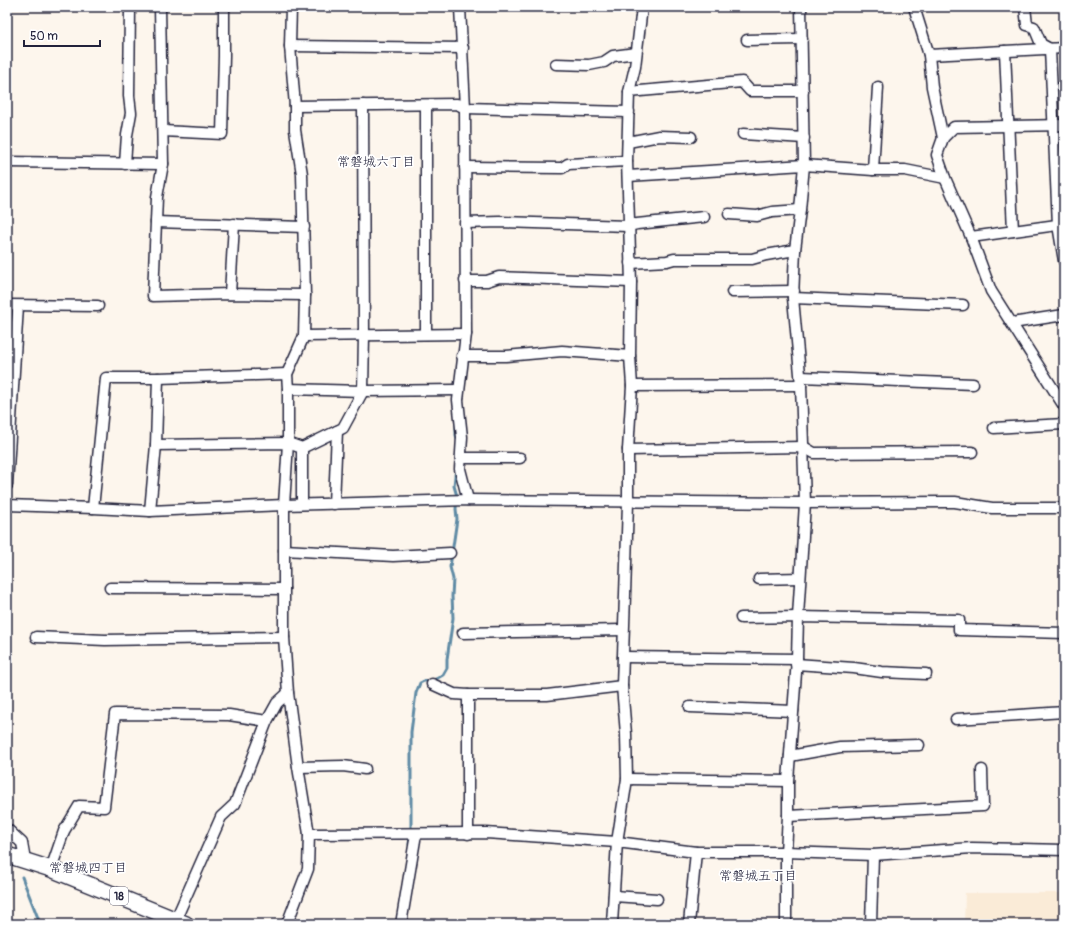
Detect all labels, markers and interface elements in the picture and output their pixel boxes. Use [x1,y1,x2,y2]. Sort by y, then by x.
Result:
scale bar [24,22,100,48]
text: 50 m [30,29,58,44]
district label: 常磐城六丁目 [337,154,415,170]
district label: 常磐城四丁目 [49,860,127,876]
district label: 常磐城五丁目 [719,868,797,884]
road number: 18 [110,887,128,905]

